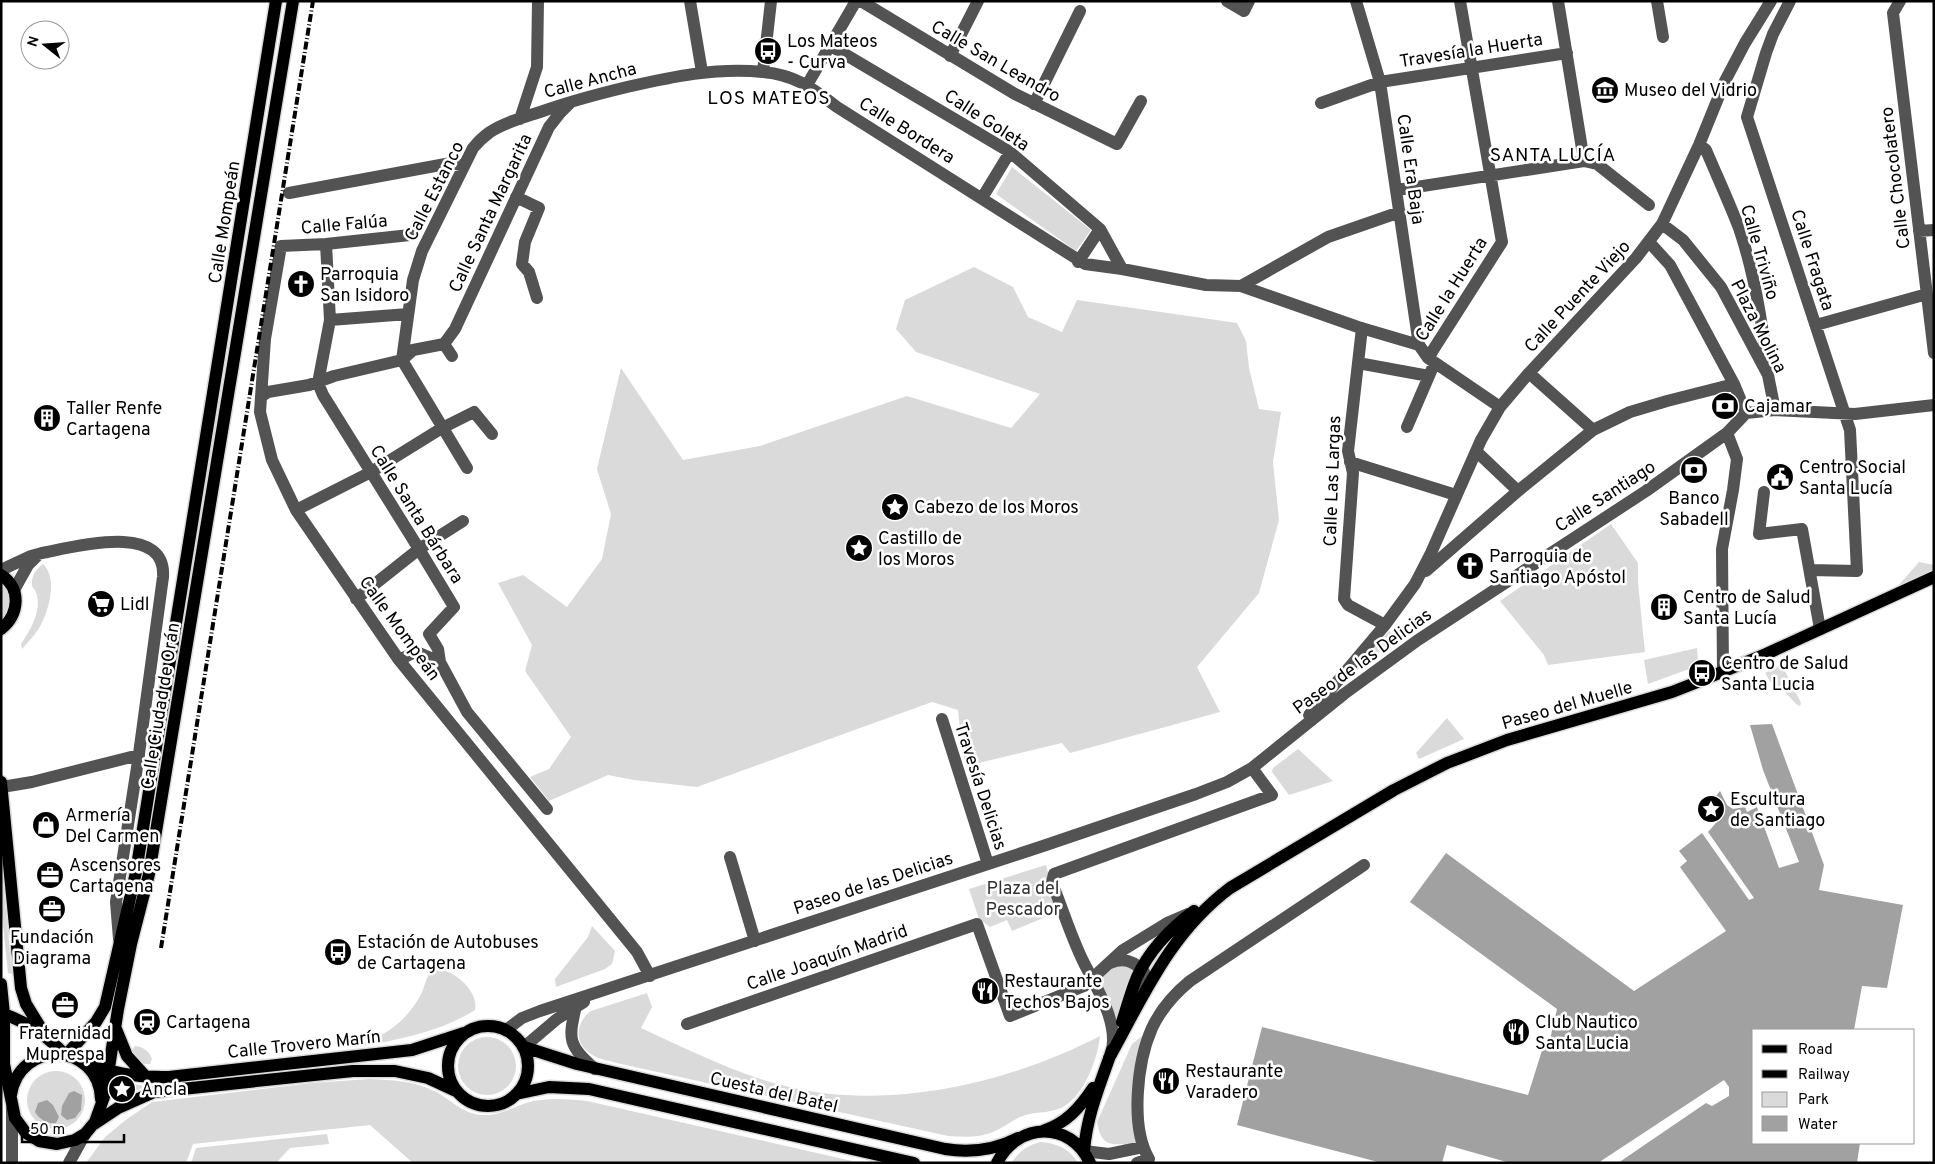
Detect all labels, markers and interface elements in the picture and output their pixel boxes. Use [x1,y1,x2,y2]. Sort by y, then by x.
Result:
street label: Calle San Leandro [926,16,1064,109]
north arrow [20,20,70,70]
street label: Travesía la Huerta [1398,29,1544,74]
place label: Los Mateos - Curva [787,31,878,75]
text: N [24,34,44,49]
bus stop icon: Los Mateos - Curva [753,36,783,66]
street label: Calle Ancha [542,58,639,105]
museum icon: Museo del Vidrio [1590,75,1620,105]
place label: Museo del Vidrio [1624,80,1757,103]
street label: Calle Goleta [939,85,1033,157]
district label: LOS MATEOS [707,87,831,111]
street label: Calle Bordera [854,93,959,170]
street label: Calle Chocolatero [1876,105,1917,250]
street label: Calle Era Baja [1390,112,1429,226]
street label: Calle Santa Margarita [444,130,538,297]
street label: Calle Estanco [400,138,470,246]
district label: SANTA LUCÍA [1490,143,1616,168]
street label: Calle Mompeán [204,159,247,285]
street label: Calle Triviño [1734,202,1783,303]
street label: Calle Fragata [1784,207,1839,314]
street label: Calle Falúa [300,210,388,241]
street label: Calle la Huerta [1411,233,1493,346]
street label: Calle Puente Viejo [1520,236,1636,358]
place label: Parroquia San Isidoro [320,264,409,308]
church icon: Parroquia San Isidoro [286,269,316,299]
street label: Plaza Molina [1724,276,1791,377]
bank icon: Cajamar [1710,391,1740,421]
place label: Cajamar [1744,396,1812,419]
place label: Taller Renfe Cartagena [66,398,162,442]
building icon: Taller Renfe Cartagena [32,403,62,433]
street label: Calle Las Largas [1320,415,1347,547]
street label: Calle Santa Bárbara [364,441,468,589]
bank icon: Banco Sabadell [1679,455,1709,485]
street label: Calle Santiago [1551,456,1661,538]
place label: Centro Social Santa Lucía [1799,457,1906,501]
public building icon: Centro Social Santa Lucía [1765,462,1795,492]
place label: Banco Sabadell [1659,488,1729,532]
place icon: Cabezo de los Moros [880,492,910,522]
place label: Cabezo de los Moros [914,497,1079,520]
place label: Castillo de los Moros [878,528,962,572]
place icon: Castillo de los Moros [844,533,874,563]
place label: Parroquia de Santiago Apóstol [1489,546,1626,590]
church icon: Parroquia de Santiago Apóstol [1455,551,1485,581]
street label: Calle Mompeán [353,572,445,686]
place label: Centro de Salud Santa Lucía [1683,587,1811,631]
supermarket icon: Lidl [86,589,116,619]
building icon: Centro de Salud Santa Lucía [1649,592,1679,622]
place label: Lidl [120,594,149,617]
street label: Paseo de las Delicias [1289,604,1437,720]
street label: Calle Ciudad de Orán [137,621,186,791]
place label: Centro de Salud Santa Lucia [1721,653,1849,697]
bus stop icon: Centro de Salud Santa Lucia [1687,658,1717,688]
street label: Paseo del Muelle [1499,677,1635,736]
street label: Travesía Delicias [948,720,1011,853]
place label: Escultura de Santiago [1730,789,1825,833]
place icon: Escultura de Santiago [1696,794,1726,824]
place label: Armería Del Carmen [65,805,160,849]
shop icon: Armería Del Carmen [31,810,61,840]
street label: Paseo de las Delicias [791,848,956,921]
place label: Ascensores Cartagena [69,855,161,899]
office icon: Ascensores Cartagena [35,860,65,890]
park label: Plaza del Pescador [986,878,1060,922]
office icon: Fundación Diagrama [37,894,67,924]
street label: Calle Joaquín Madrid [744,920,911,997]
place label: Fundación Diagrama [10,927,94,971]
place label: Estación de Autobuses de Cartagena [357,932,539,976]
bus stop icon: Estación de Autobuses de Cartagena [323,937,353,967]
place label: Restaurante Techos Bajos [1004,971,1110,1015]
restaurant icon: Restaurante Techos Bajos [970,976,1000,1006]
office icon: Fraternidad Muprespa [50,990,80,1020]
station icon: Cartagena [132,1007,162,1037]
place label: Cartagena [166,1012,251,1035]
place label: Club Nautico Santa Lucia [1535,1012,1638,1056]
restaurant icon: Club Nautico Santa Lucia [1501,1017,1531,1047]
place label: Fraternidad Muprespa [19,1023,111,1067]
street label: Calle Trovero Marín [226,1026,382,1065]
legend [1752,1029,1915,1144]
text: Road [1798,1041,1833,1060]
place label: Restaurante Varadero [1185,1061,1283,1105]
restaurant icon: Restaurante Varadero [1151,1066,1181,1096]
text: Railway [1798,1066,1850,1085]
street label: Cuesta del Batel [707,1068,840,1119]
place icon: Ancla [107,1074,137,1104]
place label: Ancla [141,1079,187,1102]
text: Park [1798,1091,1829,1110]
scale bar [22,1112,125,1144]
text: Water [1798,1116,1838,1135]
text: 50 m [30,1121,65,1140]

